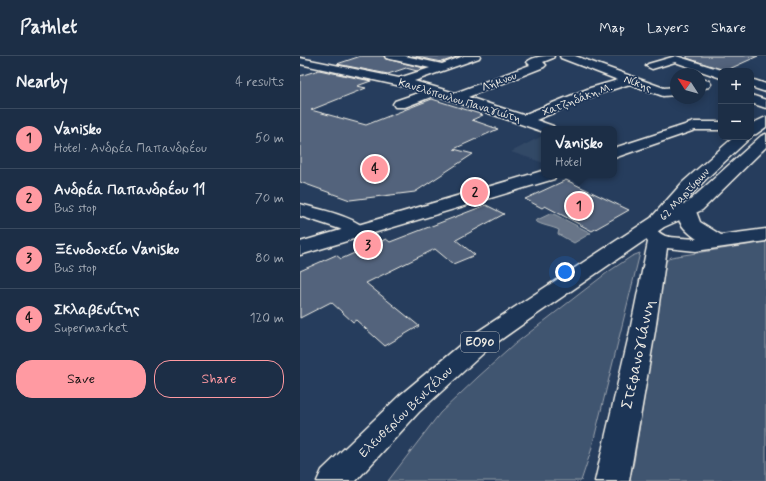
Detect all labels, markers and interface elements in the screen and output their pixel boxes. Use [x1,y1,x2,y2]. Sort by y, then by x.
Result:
text: Pathlet [20,15,77,40]
text: Map [599,19,625,37]
text: Layers [647,19,689,37]
text: Share [711,19,746,37]
north arrow [670,68,706,104]
map controls [718,68,754,140]
button: + [718,68,754,104]
street label: Λήμνου [480,69,519,95]
text: Nearby [16,71,68,93]
street label: Νίκης [622,72,654,96]
text: 4 results [235,74,284,91]
street label: Κανελόπουλου Παναγιώτη [397,76,523,126]
street label: Χατζηδάκη Μ. [540,80,614,120]
button: − [718,104,754,140]
text: Vanisko [54,120,102,140]
popup [541,126,617,178]
text: 1 [26,130,32,147]
text: 50 m [255,130,284,147]
text: Vanisko [555,134,603,154]
text: Hotel · Ανδρέα Παπανδρέου [54,140,207,157]
pin: 4 [362,154,388,184]
text: Hotel [555,154,582,171]
street label: 62 Μαρτύρων [657,165,713,224]
pin: 2 [462,177,488,207]
text: Ανδρέα Παπανδρέου 11 [54,180,206,200]
text: 2 [26,190,32,207]
text: 70 m [255,190,284,207]
pin: 1 [566,191,592,221]
text: Bus stop [54,200,97,217]
pin: 3 [355,230,381,260]
text: Ξενοδοχείο Vanisko [54,240,179,260]
text: 3 [26,250,32,267]
text: 80 m [255,250,284,267]
text: Bus stop [54,260,97,277]
your location [555,262,575,282]
street label: Στεφανογιάννη [617,298,660,411]
text: Σκλαβενίτης [54,300,140,320]
text: 4 [25,310,33,327]
text: 120 m [250,310,284,327]
text: Supermarket [54,320,128,337]
road number: ΕΟ90 [461,332,499,352]
button: Save [16,360,146,398]
button: Share [154,360,284,398]
street label: Ελευθερίου Βενιζέλου [355,363,457,461]

